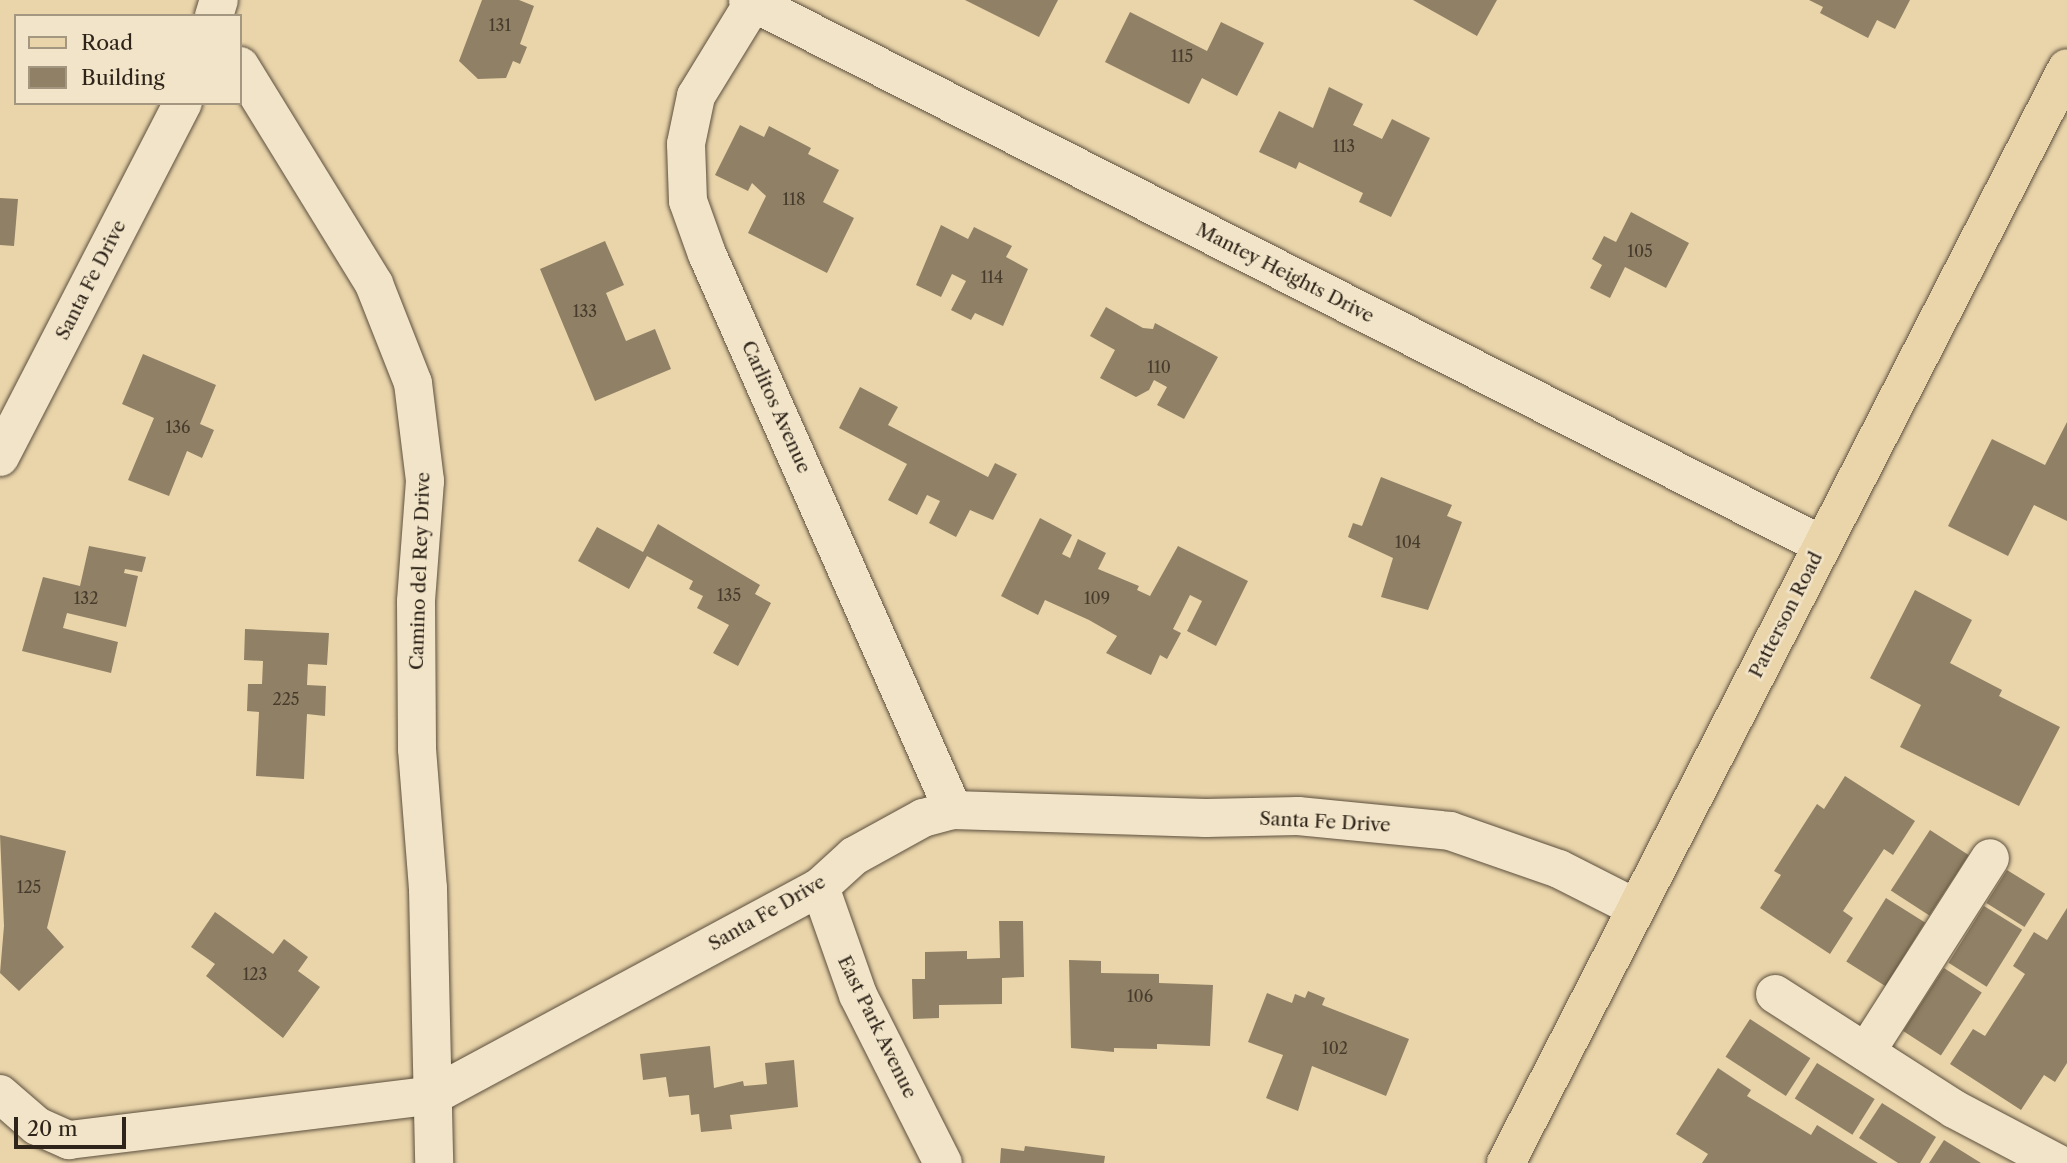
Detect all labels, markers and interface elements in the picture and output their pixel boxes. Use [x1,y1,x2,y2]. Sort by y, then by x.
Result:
legend [14,14,242,105]
house number: 131 [489,15,511,35]
text: Road [81,30,133,55]
house number: 115 [1171,46,1193,66]
text: Building [81,65,165,90]
house number: 113 [1333,136,1355,156]
house number: 118 [783,189,805,209]
street label: Santa Fe Drive [51,216,131,344]
street label: Mantey Heights Drive [1192,218,1378,328]
house number: 105 [1627,241,1653,261]
house number: 114 [981,267,1003,287]
house number: 133 [573,301,597,321]
street label: Carlitos Avenue [736,337,816,477]
house number: 110 [1147,357,1171,377]
house number: 136 [166,417,190,437]
street label: Camino del Rey Drive [405,471,435,671]
house number: 104 [1395,532,1421,552]
street label: Patterson Road [1744,548,1828,682]
house number: 135 [717,585,741,605]
house number: 132 [74,588,98,608]
house number: 109 [1084,588,1110,608]
house number: 225 [272,689,300,709]
street label: Santa Fe Drive [1259,807,1391,837]
street label: Santa Fe Drive [704,870,830,956]
house number: 125 [17,877,41,897]
street label: East Park Avenue [832,951,922,1103]
house number: 123 [243,964,267,984]
house number: 106 [1127,986,1153,1006]
house number: 102 [1322,1038,1348,1058]
scale bar [18,1104,130,1148]
text: 20 m [27,1116,78,1141]

